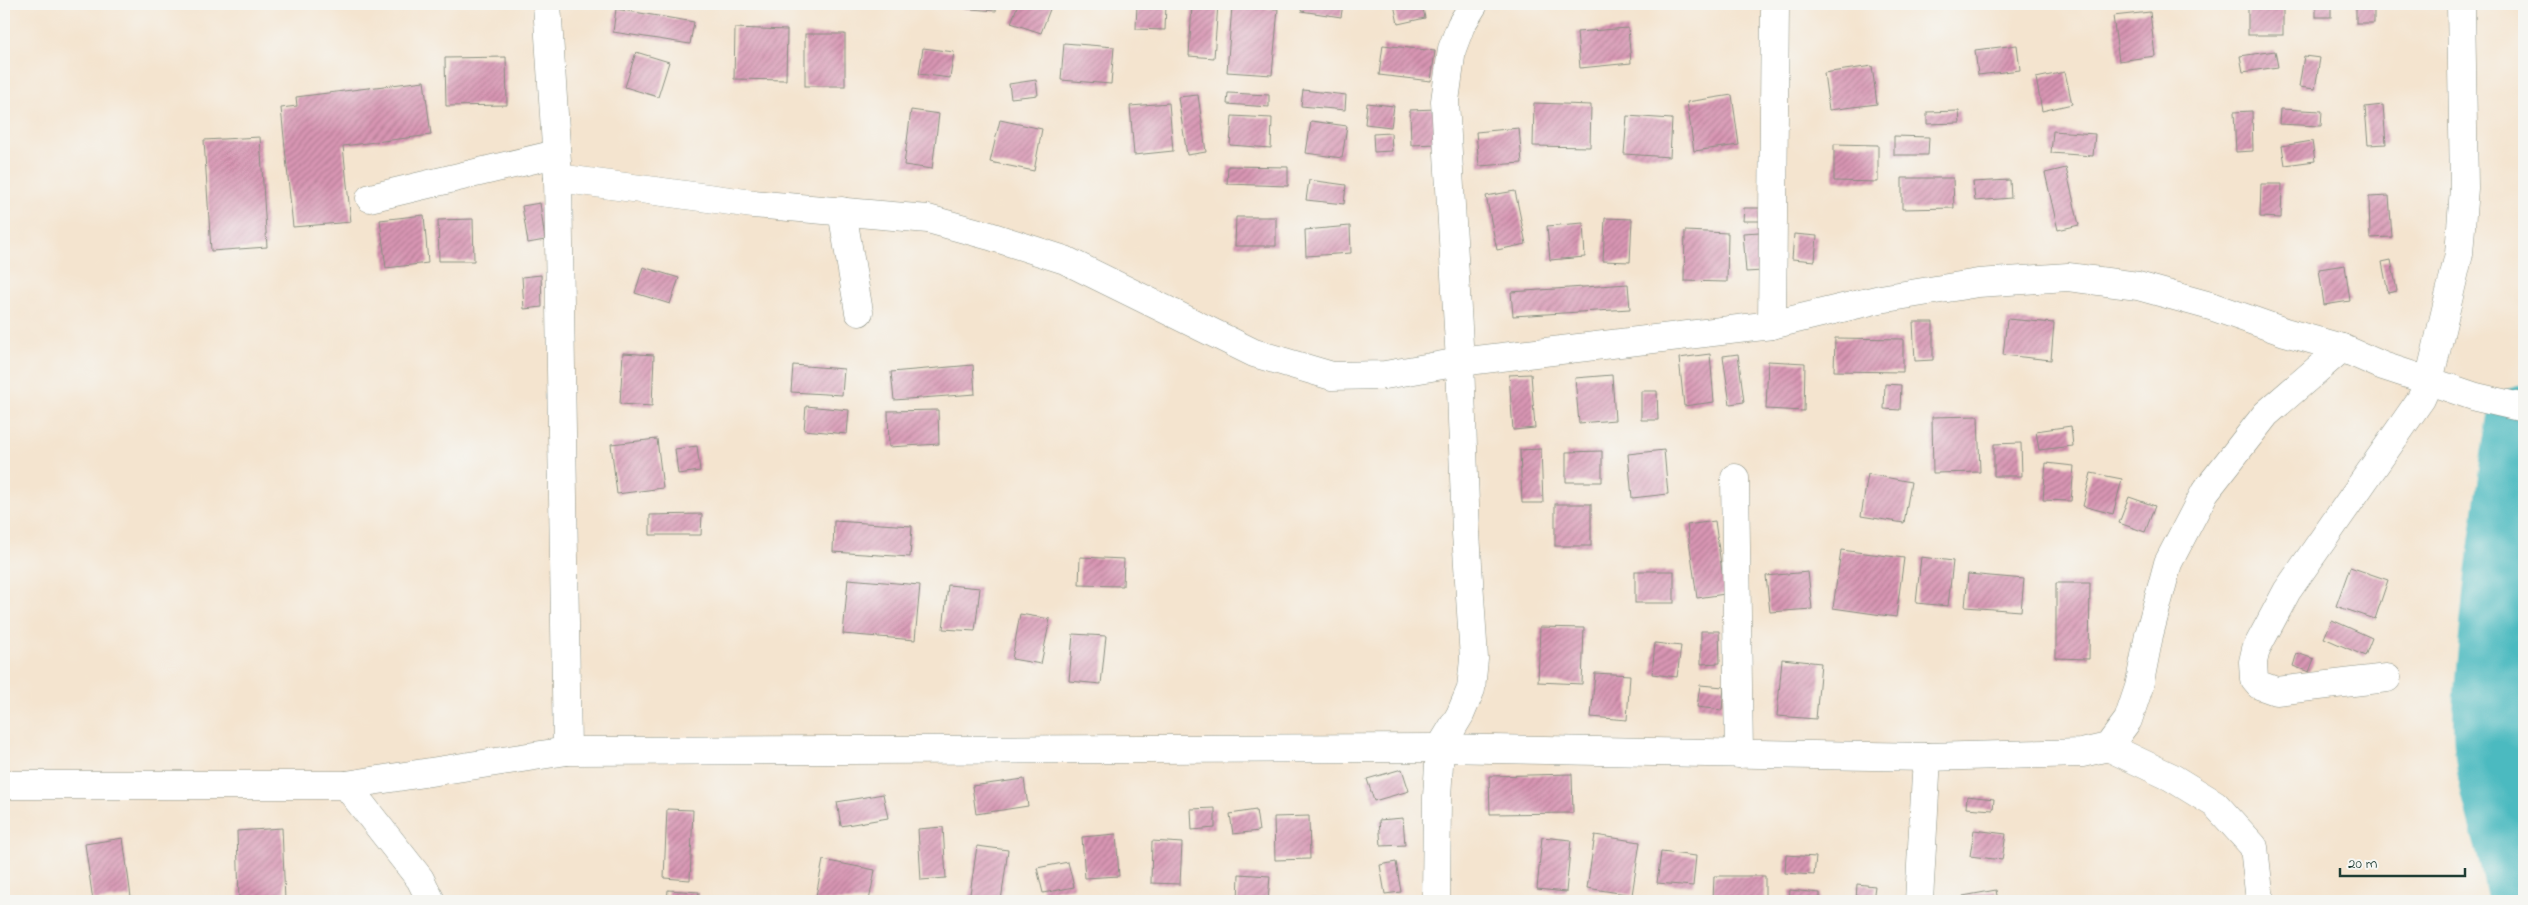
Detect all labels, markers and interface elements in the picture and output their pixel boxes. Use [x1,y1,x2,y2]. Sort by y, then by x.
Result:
scale bar [2340,845,2466,877]
text: 20 m [2348,853,2378,875]

